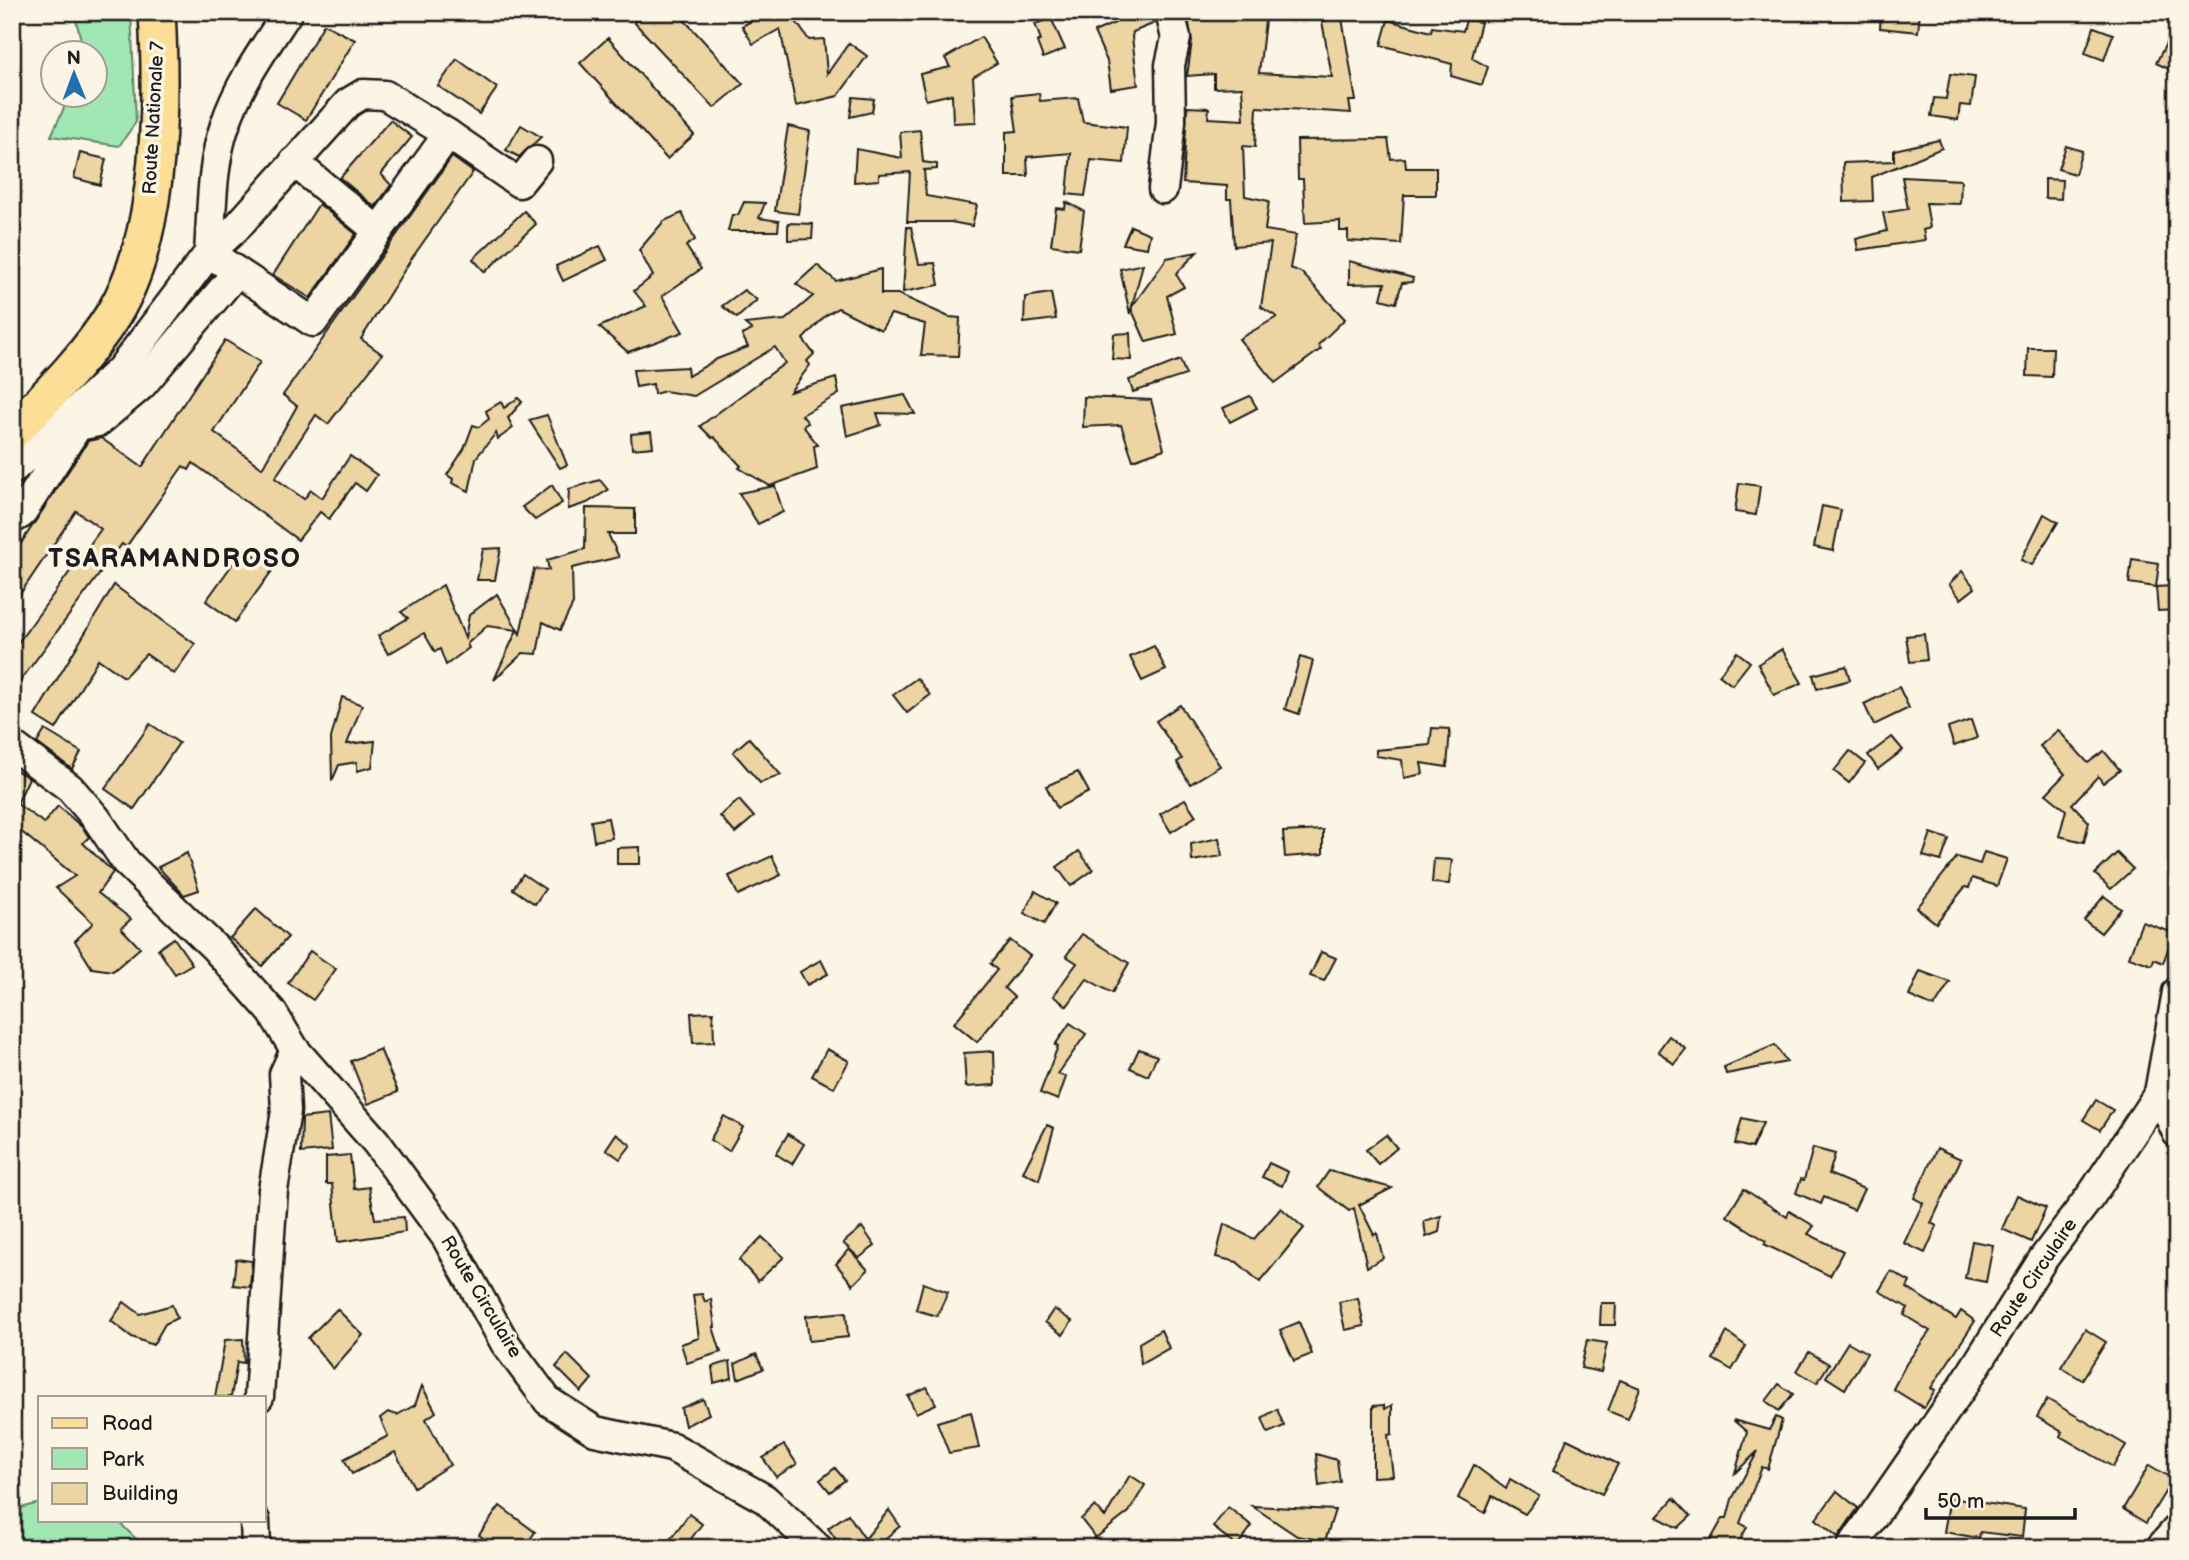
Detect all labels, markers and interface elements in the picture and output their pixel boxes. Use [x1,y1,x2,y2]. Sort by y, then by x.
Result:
north arrow [38,38,108,108]
street label: Route Nationale 7 [139,40,170,195]
text: N [66,47,81,70]
district label: TSARAMANDROSO [48,544,302,575]
street label: Route Circulaire [1986,1214,2082,1342]
street label: Route Circulaire [435,1232,527,1362]
legend [38,1396,266,1522]
text: Road [102,1411,153,1436]
text: Park [102,1447,145,1472]
scale bar [1926,1476,2075,1520]
text: Building [102,1481,178,1506]
text: 50 m [1937,1489,1984,1514]

